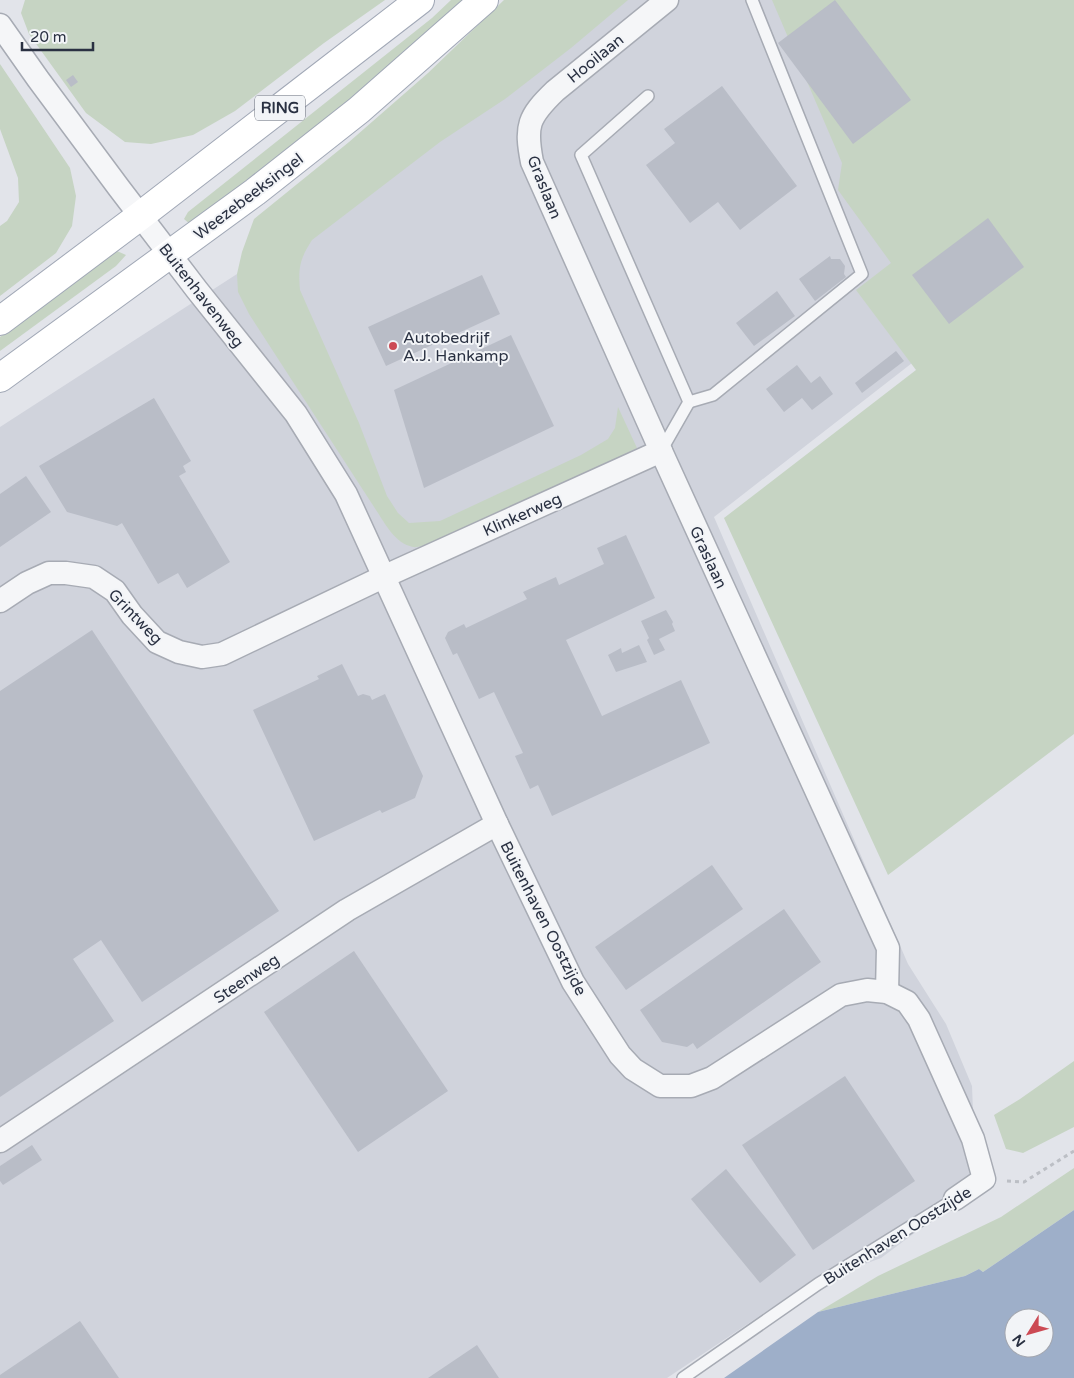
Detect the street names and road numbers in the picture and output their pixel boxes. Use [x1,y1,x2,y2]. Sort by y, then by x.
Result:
street label: Hooilaan [563,30,628,88]
road number: RING [255,96,305,120]
street label: Weezebeeksingel [190,149,307,245]
street label: Graslaan [522,153,566,222]
street label: Buitenhavenweg [154,239,248,352]
street label: Klinkerweg [480,489,565,541]
street label: Graslaan [685,523,731,592]
street label: Grintweg [104,585,167,649]
street label: Buitenhaven Oostzijde [495,838,591,999]
street label: Steenweg [210,950,283,1008]
street label: Buitenhaven Oostzijde [820,1182,975,1290]

